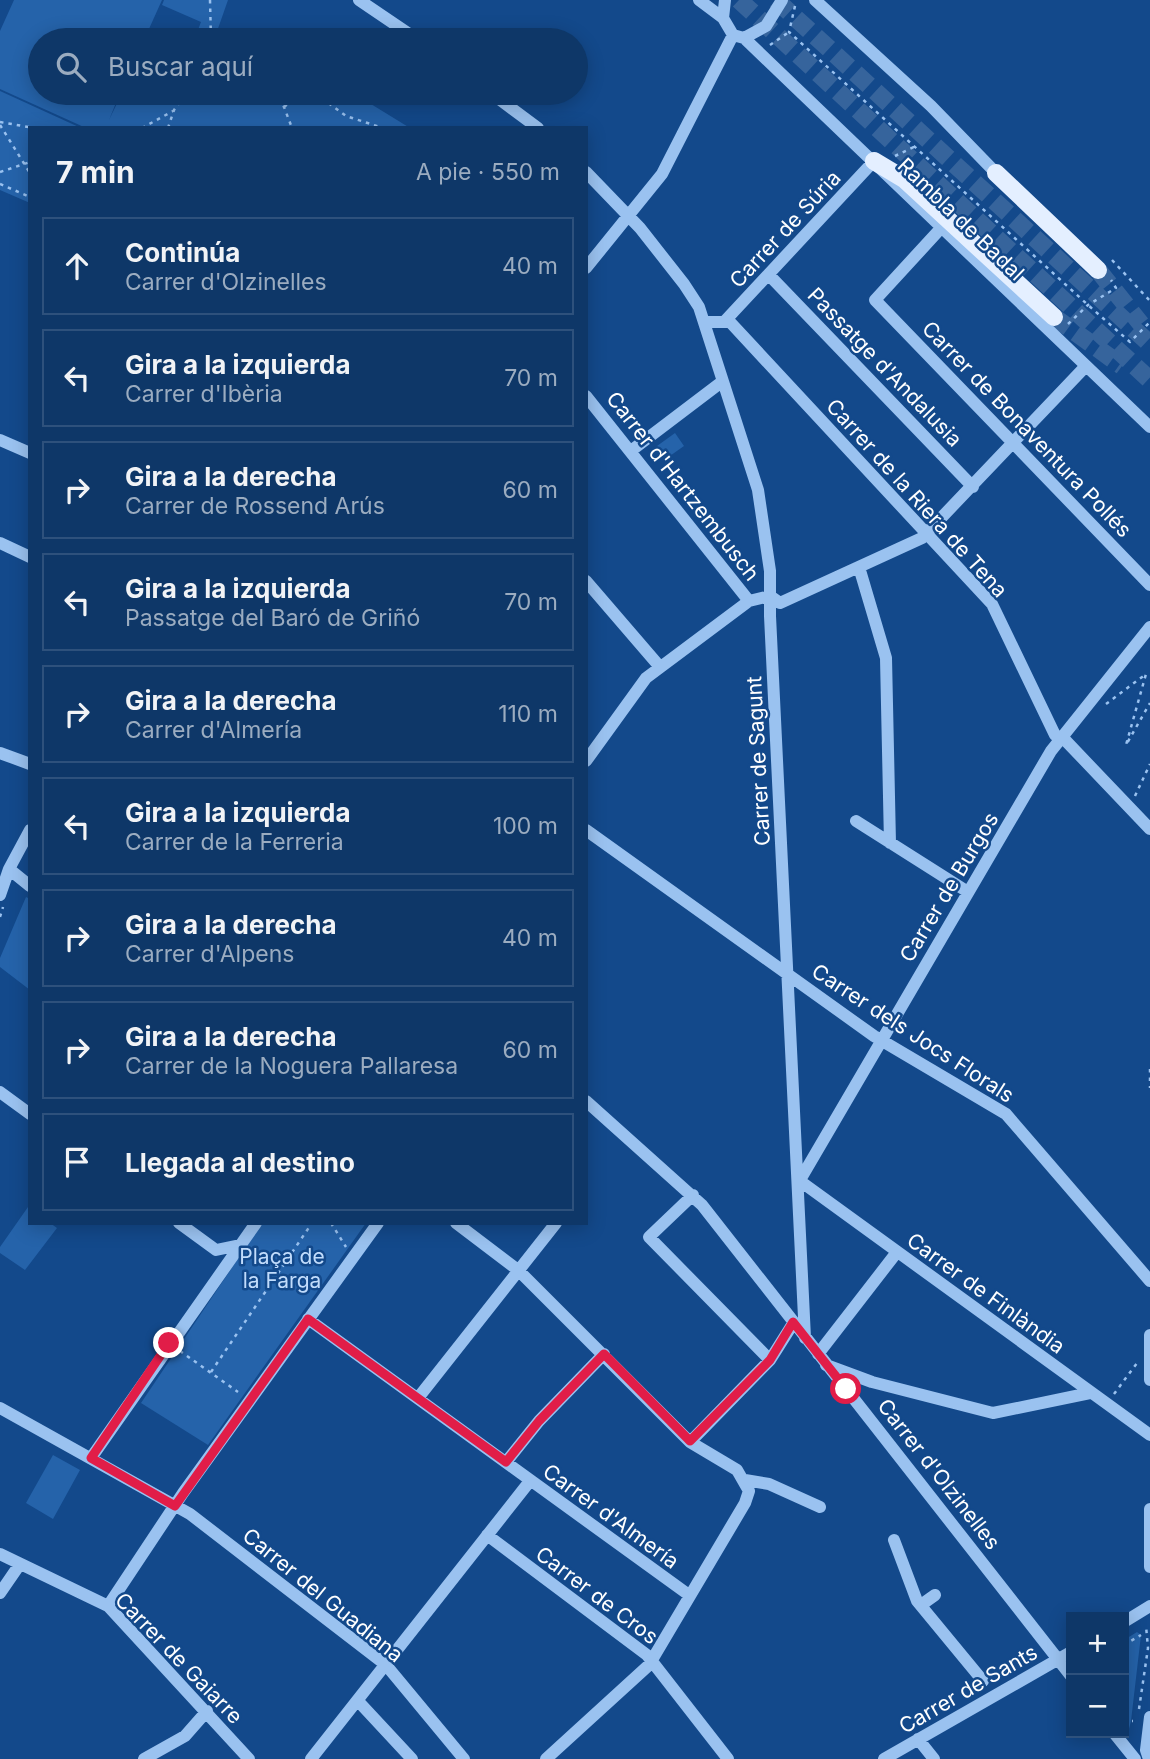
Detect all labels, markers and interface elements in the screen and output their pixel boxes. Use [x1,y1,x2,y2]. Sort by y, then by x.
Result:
search box [28,28,588,105]
icon: search [52,48,90,86]
text: Buscar aquí [108,51,253,82]
street label: Rambla de Badal [893,153,1029,285]
text: 7 min [56,154,135,190]
text: A pie · 550 m [416,158,560,186]
street label: Carrer de Súria [724,165,846,293]
text: Continúa [125,237,240,268]
icon: ahead [58,247,96,285]
text: 40 m [502,252,558,280]
text: Carrer d'Olzinelles [125,268,327,296]
street label: Passatge d'Andalusia [803,282,967,452]
street label: Carrer de Bonaventura Pollés [917,316,1137,542]
text: Gira a la izquierda [125,349,351,380]
icon: left [58,359,96,397]
text: 70 m [504,364,558,392]
text: Carrer d'Ibèria [125,380,283,408]
street label: Carrer d'Hartzembusch [601,386,765,586]
street label: Carrer de la Riera de Tena [821,394,1013,602]
text: Gira a la derecha [125,461,337,492]
icon: right [58,471,96,509]
text: 60 m [503,476,558,504]
text: Carrer de Rossend Arús [125,492,385,520]
text: Gira a la izquierda [125,573,351,604]
icon: left [58,583,96,621]
text: 70 m [504,588,558,616]
text: Passatge del Baró de Griñó [125,604,420,632]
street label: Carrer de Sagunt [741,675,775,846]
text: Gira a la derecha [125,685,337,716]
icon: right [58,695,96,733]
text: 110 m [498,700,558,728]
text: Carrer d'Almería [125,716,302,744]
text: Gira a la izquierda [125,797,351,828]
icon: left [58,807,96,845]
street label: Carrer de Burgos [894,808,1004,966]
text: 100 m [493,812,558,840]
text: Carrer de la Ferreria [125,828,344,856]
text: Gira a la derecha [125,909,337,940]
icon: right [58,919,96,957]
text: 40 m [502,924,558,952]
text: Carrer d'Alpens [125,940,294,968]
street label: Carrer dels Jocs Florals [807,958,1019,1108]
text: Gira a la derecha [125,1021,337,1052]
icon: right [58,1031,96,1069]
text: 60 m [503,1036,558,1064]
text: Carrer de la Noguera Pallaresa [125,1052,458,1080]
icon: arrive [58,1143,96,1181]
text: Llegada al destino [125,1147,355,1178]
street label: Carrer de Finlàndia [902,1227,1070,1359]
park label: Plaça de la Farga [239,1244,325,1293]
route end [153,1327,184,1358]
route start [830,1373,861,1404]
street label: Carrer d'Olzinelles [872,1394,1006,1554]
street label: Carrer d'Almería [538,1458,684,1574]
street label: Carrer del Guadiana [238,1523,408,1667]
street label: Carrer de Cros [531,1541,663,1649]
street label: Carrer de Gaiarre [110,1587,248,1729]
map controls [1066,1612,1129,1738]
button: + [1066,1612,1129,1675]
street label: Carrer de Sants [894,1639,1042,1739]
button: − [1066,1675,1129,1738]

